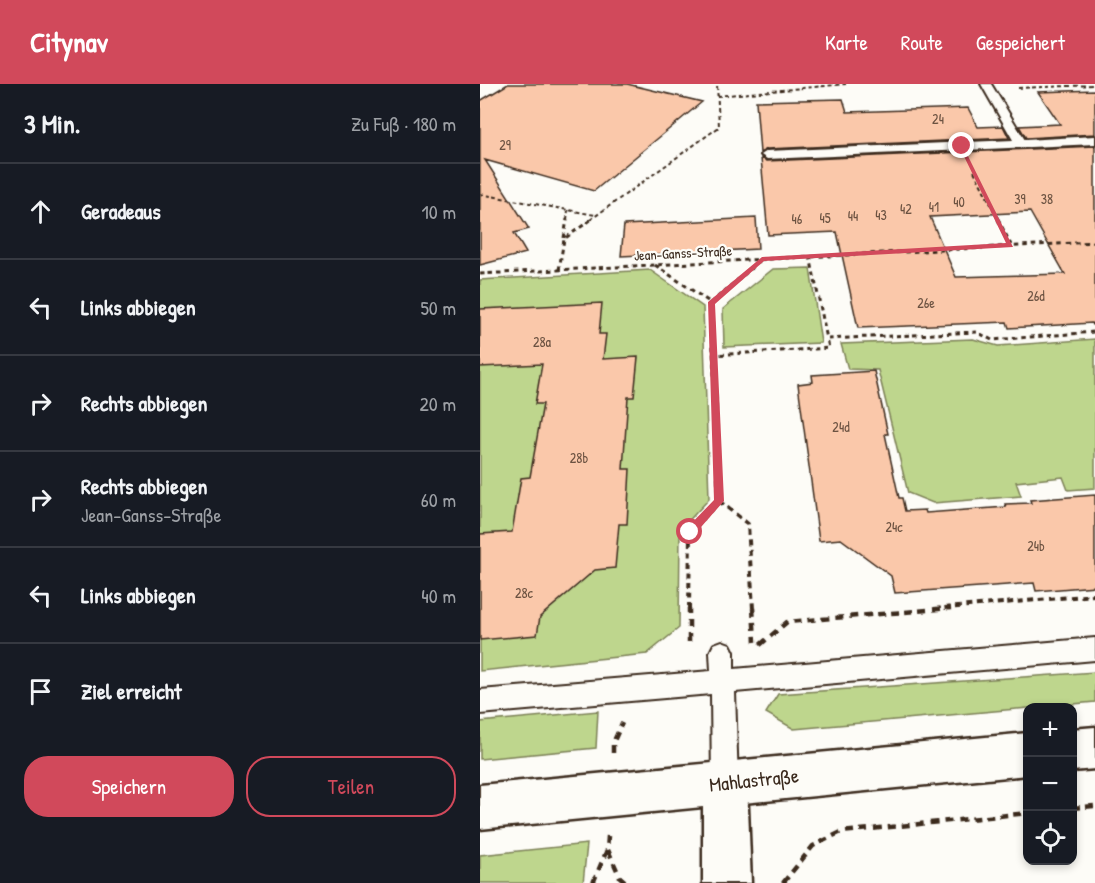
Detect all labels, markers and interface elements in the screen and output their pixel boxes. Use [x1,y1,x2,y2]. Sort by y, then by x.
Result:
text: Citynav [30,23,108,61]
text: Karte [825,28,868,57]
text: Route [901,28,943,57]
text: Gespeichert [976,28,1065,57]
text: 3 Min. [24,106,80,141]
house number: 24 [932,109,944,128]
text: Zu Fuß · 180 m [351,110,456,137]
route end [948,132,974,158]
house number: 29 [499,135,511,154]
house number: 39 [1014,189,1026,208]
house number: 38 [1041,189,1053,208]
house number: 40 [953,192,965,211]
icon: ahead [24,195,57,228]
text: Geradeaus [81,196,161,226]
house number: 41 [929,197,939,216]
text: 10 m [422,198,456,225]
house number: 42 [900,199,912,218]
house number: 43 [875,205,887,224]
house number: 44 [848,206,858,225]
house number: 45 [819,208,831,227]
house number: 46 [792,209,803,228]
street label: Jean-Ganss-Straße [633,240,733,266]
house number: 26d [1027,286,1045,305]
icon: left [24,291,57,324]
text: Links abbiegen [81,292,196,322]
house number: 26e [917,293,935,312]
text: 50 m [420,294,456,321]
house number: 28a [533,332,552,351]
icon: right [24,387,57,420]
text: Rechts abbiegen [81,388,208,418]
text: 20 m [419,390,456,417]
house number: 24d [832,417,850,436]
house number: 28b [570,448,588,467]
text: Rechts abbiegen [81,471,208,501]
icon: right [24,483,57,516]
text: 60 m [421,486,456,513]
text: Jean-Ganss-Straße [81,501,221,528]
house number: 24c [885,517,903,536]
route start [676,518,702,544]
house number: 24b [1027,536,1045,555]
icon: left [24,579,57,612]
text: Links abbiegen [81,580,196,610]
text: 40 m [421,582,456,609]
house number: 28c [515,583,534,602]
icon: arrive [24,675,57,708]
text: Ziel erreicht [81,676,181,706]
map controls [1023,703,1077,865]
button: + [1023,703,1077,757]
button: Speichern [24,756,234,817]
button: Teilen [246,756,456,817]
button: − [1023,757,1077,811]
street label: Mahlastraße [708,761,800,798]
button: locate [1023,811,1077,865]

